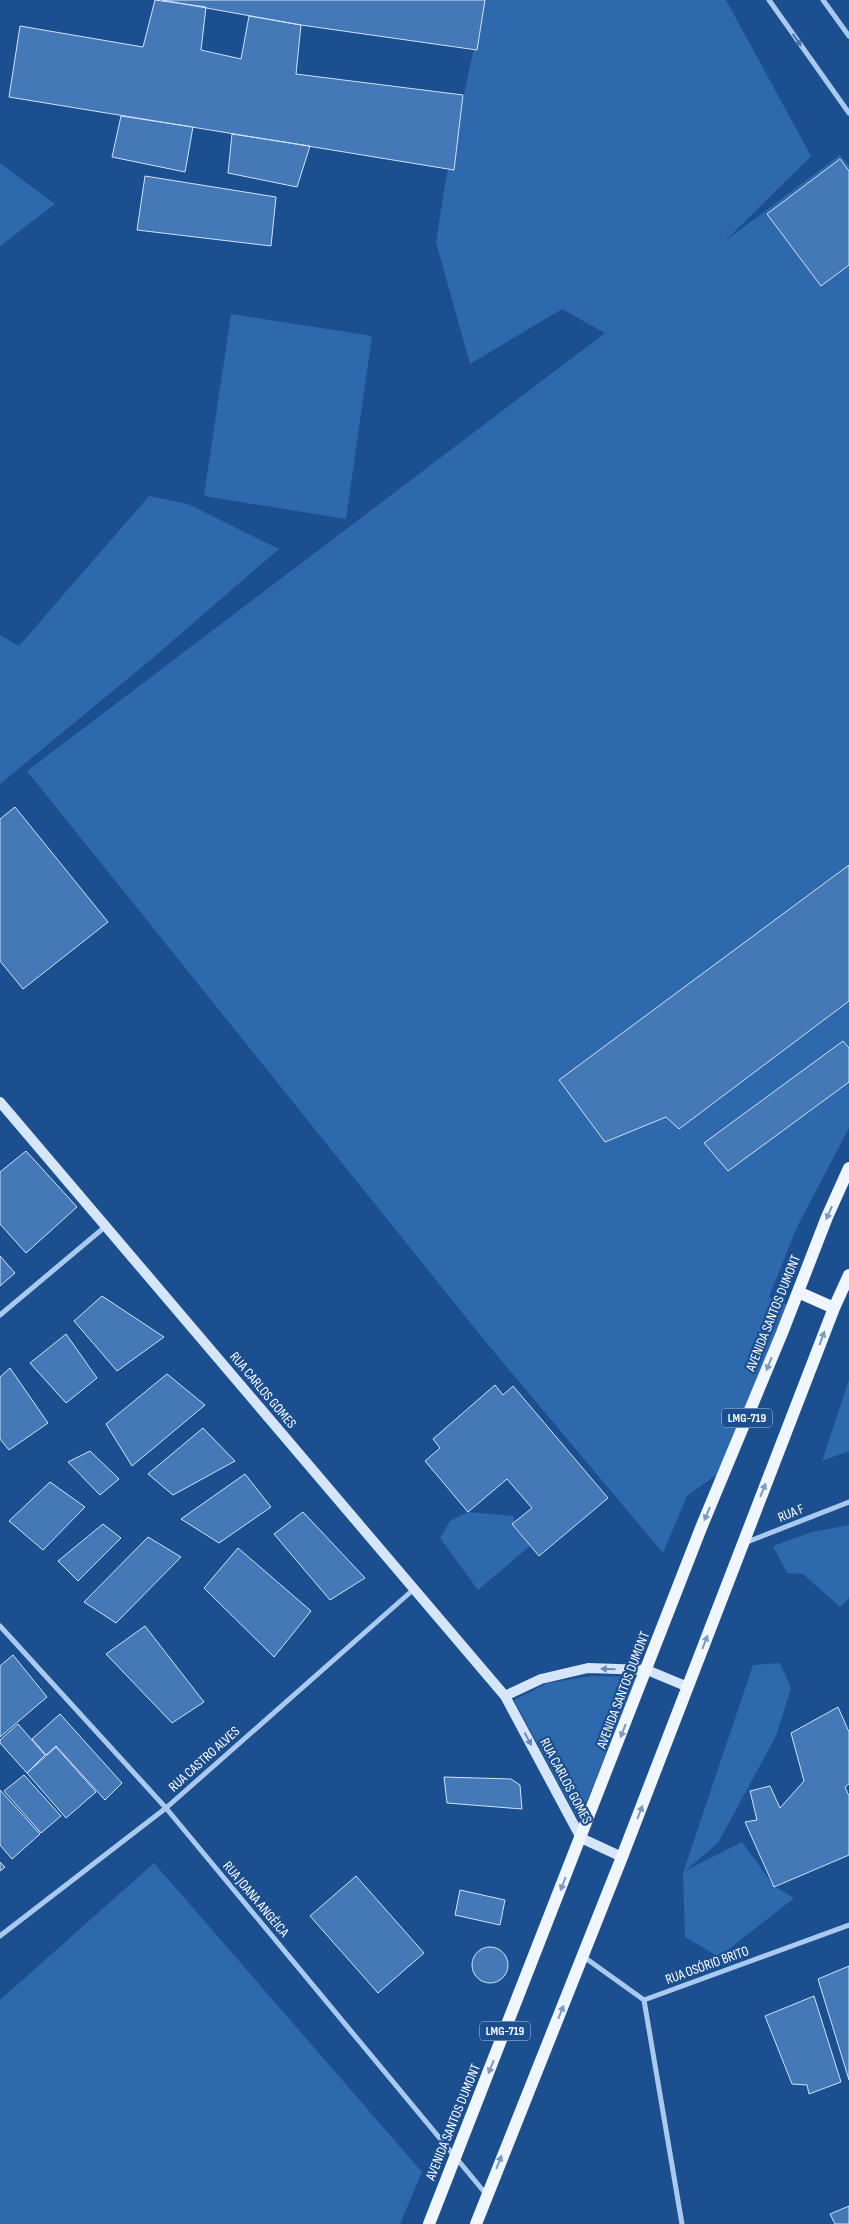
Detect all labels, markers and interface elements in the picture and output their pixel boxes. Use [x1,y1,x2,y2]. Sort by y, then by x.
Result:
one-way arrow [792,33,802,47]
one-way arrow [825,1206,833,1220]
street label: AVENIDA SANTOS DUMONT [742,1252,804,1375]
one-way arrow [819,1331,826,1346]
street label: RUA CARLOS GOMES [226,1348,300,1432]
one-way arrow [765,1357,773,1371]
road number: LMG-719 [722,1409,772,1428]
one-way arrow [760,1483,768,1497]
street label: RUA F [775,1500,807,1526]
one-way arrow [703,1507,711,1521]
street label: AVENIDA SANTOS DUMONT [592,1629,653,1752]
one-way arrow [702,1634,709,1649]
one-way arrow [600,1664,616,1672]
street label: RUA CASTRO ALVES [165,1723,243,1795]
one-way arrow [618,1724,626,1739]
one-way arrow [524,1732,532,1746]
street label: RUA CARLOS GOMES [536,1735,596,1827]
one-way arrow [636,1804,644,1819]
street label: RUA JOANA ANGÉICA [219,1858,293,1941]
one-way arrow [559,1877,567,1892]
street label: RUA OSÓRIO BRITO [663,1942,751,1988]
one-way arrow [557,2005,565,2019]
road number: LMG-719 [480,2022,530,2040]
one-way arrow [486,2060,494,2074]
street label: AVENIDA SANTOS DUMONT [422,2061,484,2184]
one-way arrow [496,2155,504,2169]

